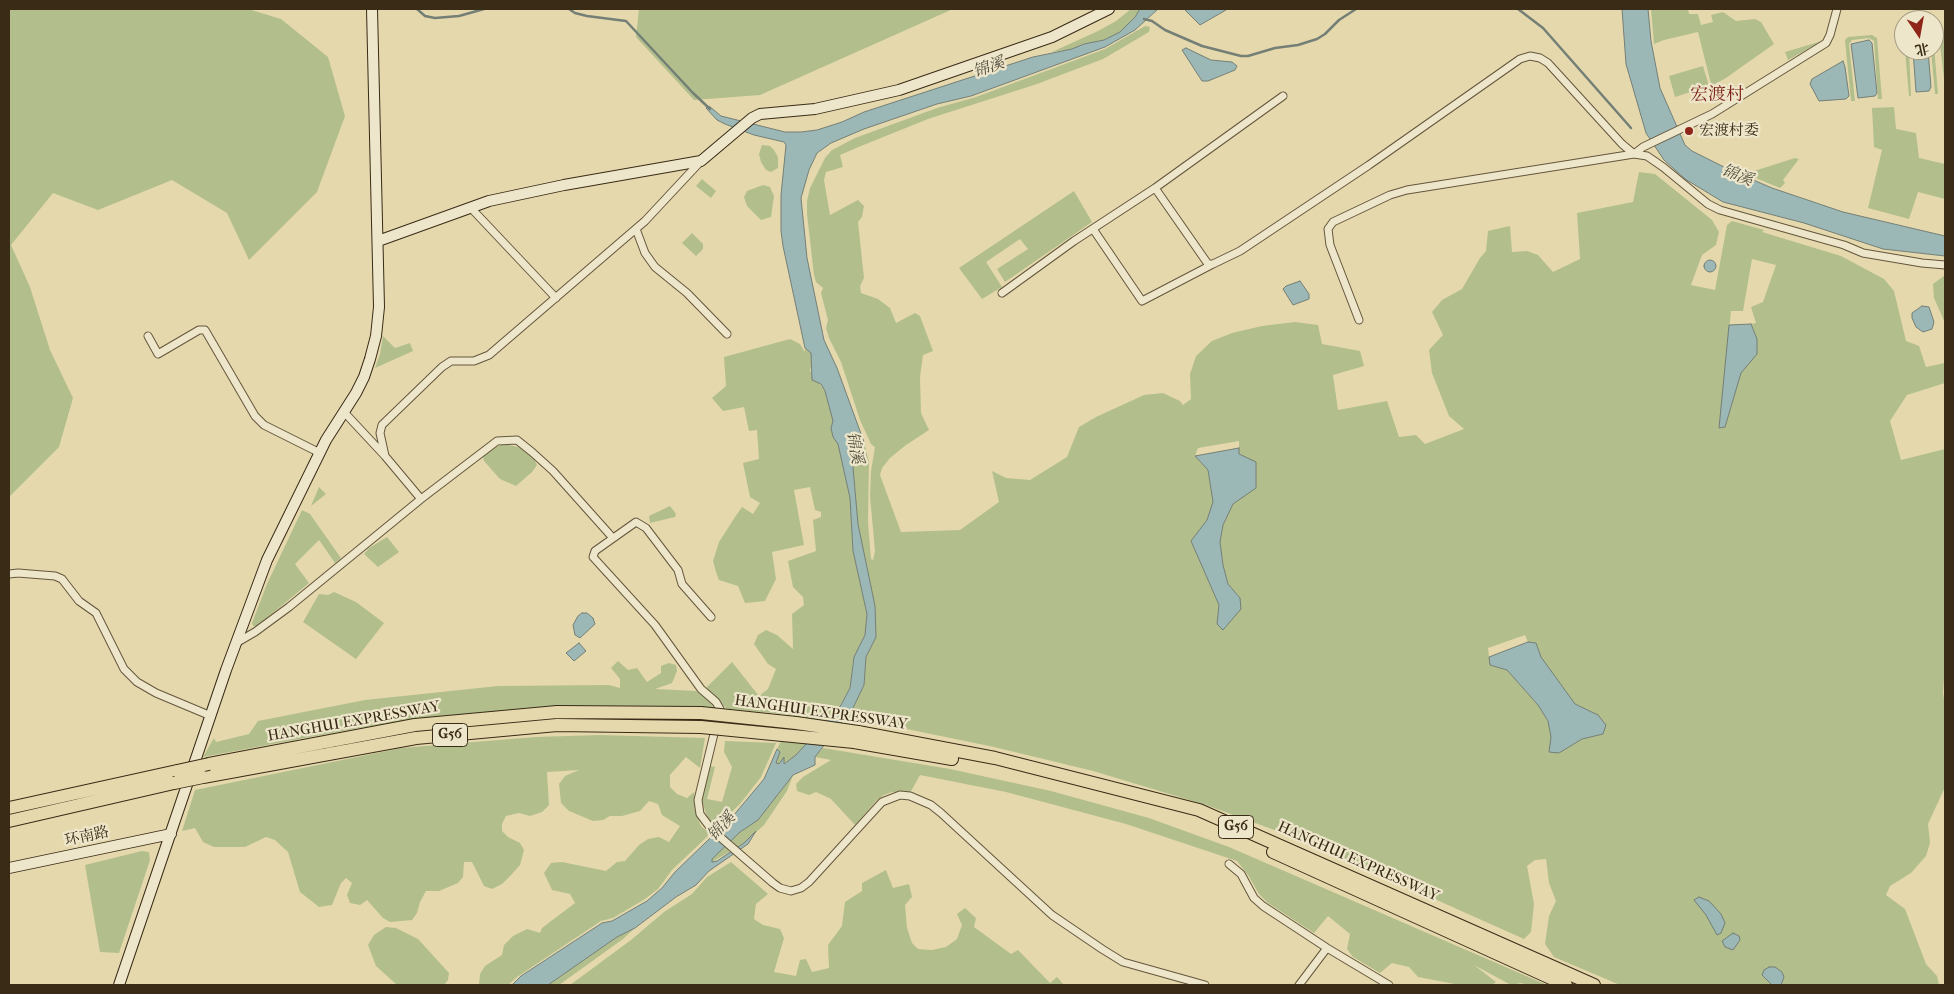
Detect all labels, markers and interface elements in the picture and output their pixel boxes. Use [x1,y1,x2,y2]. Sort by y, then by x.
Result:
north arrow [1894,10,1944,60]
text: 北 [1913,39,1931,59]
water label: 锦溪 [971,54,1007,82]
district label: 宏渡村 [1690,85,1744,107]
place label: 宏渡村委 [1699,122,1759,140]
marker: 宏渡村委 [1683,125,1695,137]
water label: 锦溪 [1719,161,1755,191]
water label: 锦溪 [842,430,866,466]
street label: HANGHUI EXPRESSWAY [733,692,909,734]
street label: HANGHUI EXPRESSWAY [266,698,442,746]
road number: G56 [432,724,468,746]
water label: 锦溪 [704,809,740,845]
road number: G56 [1218,816,1254,839]
street label: HANGHUI EXPRESSWAY [1275,818,1441,906]
street label: 环南路 [63,824,111,850]

